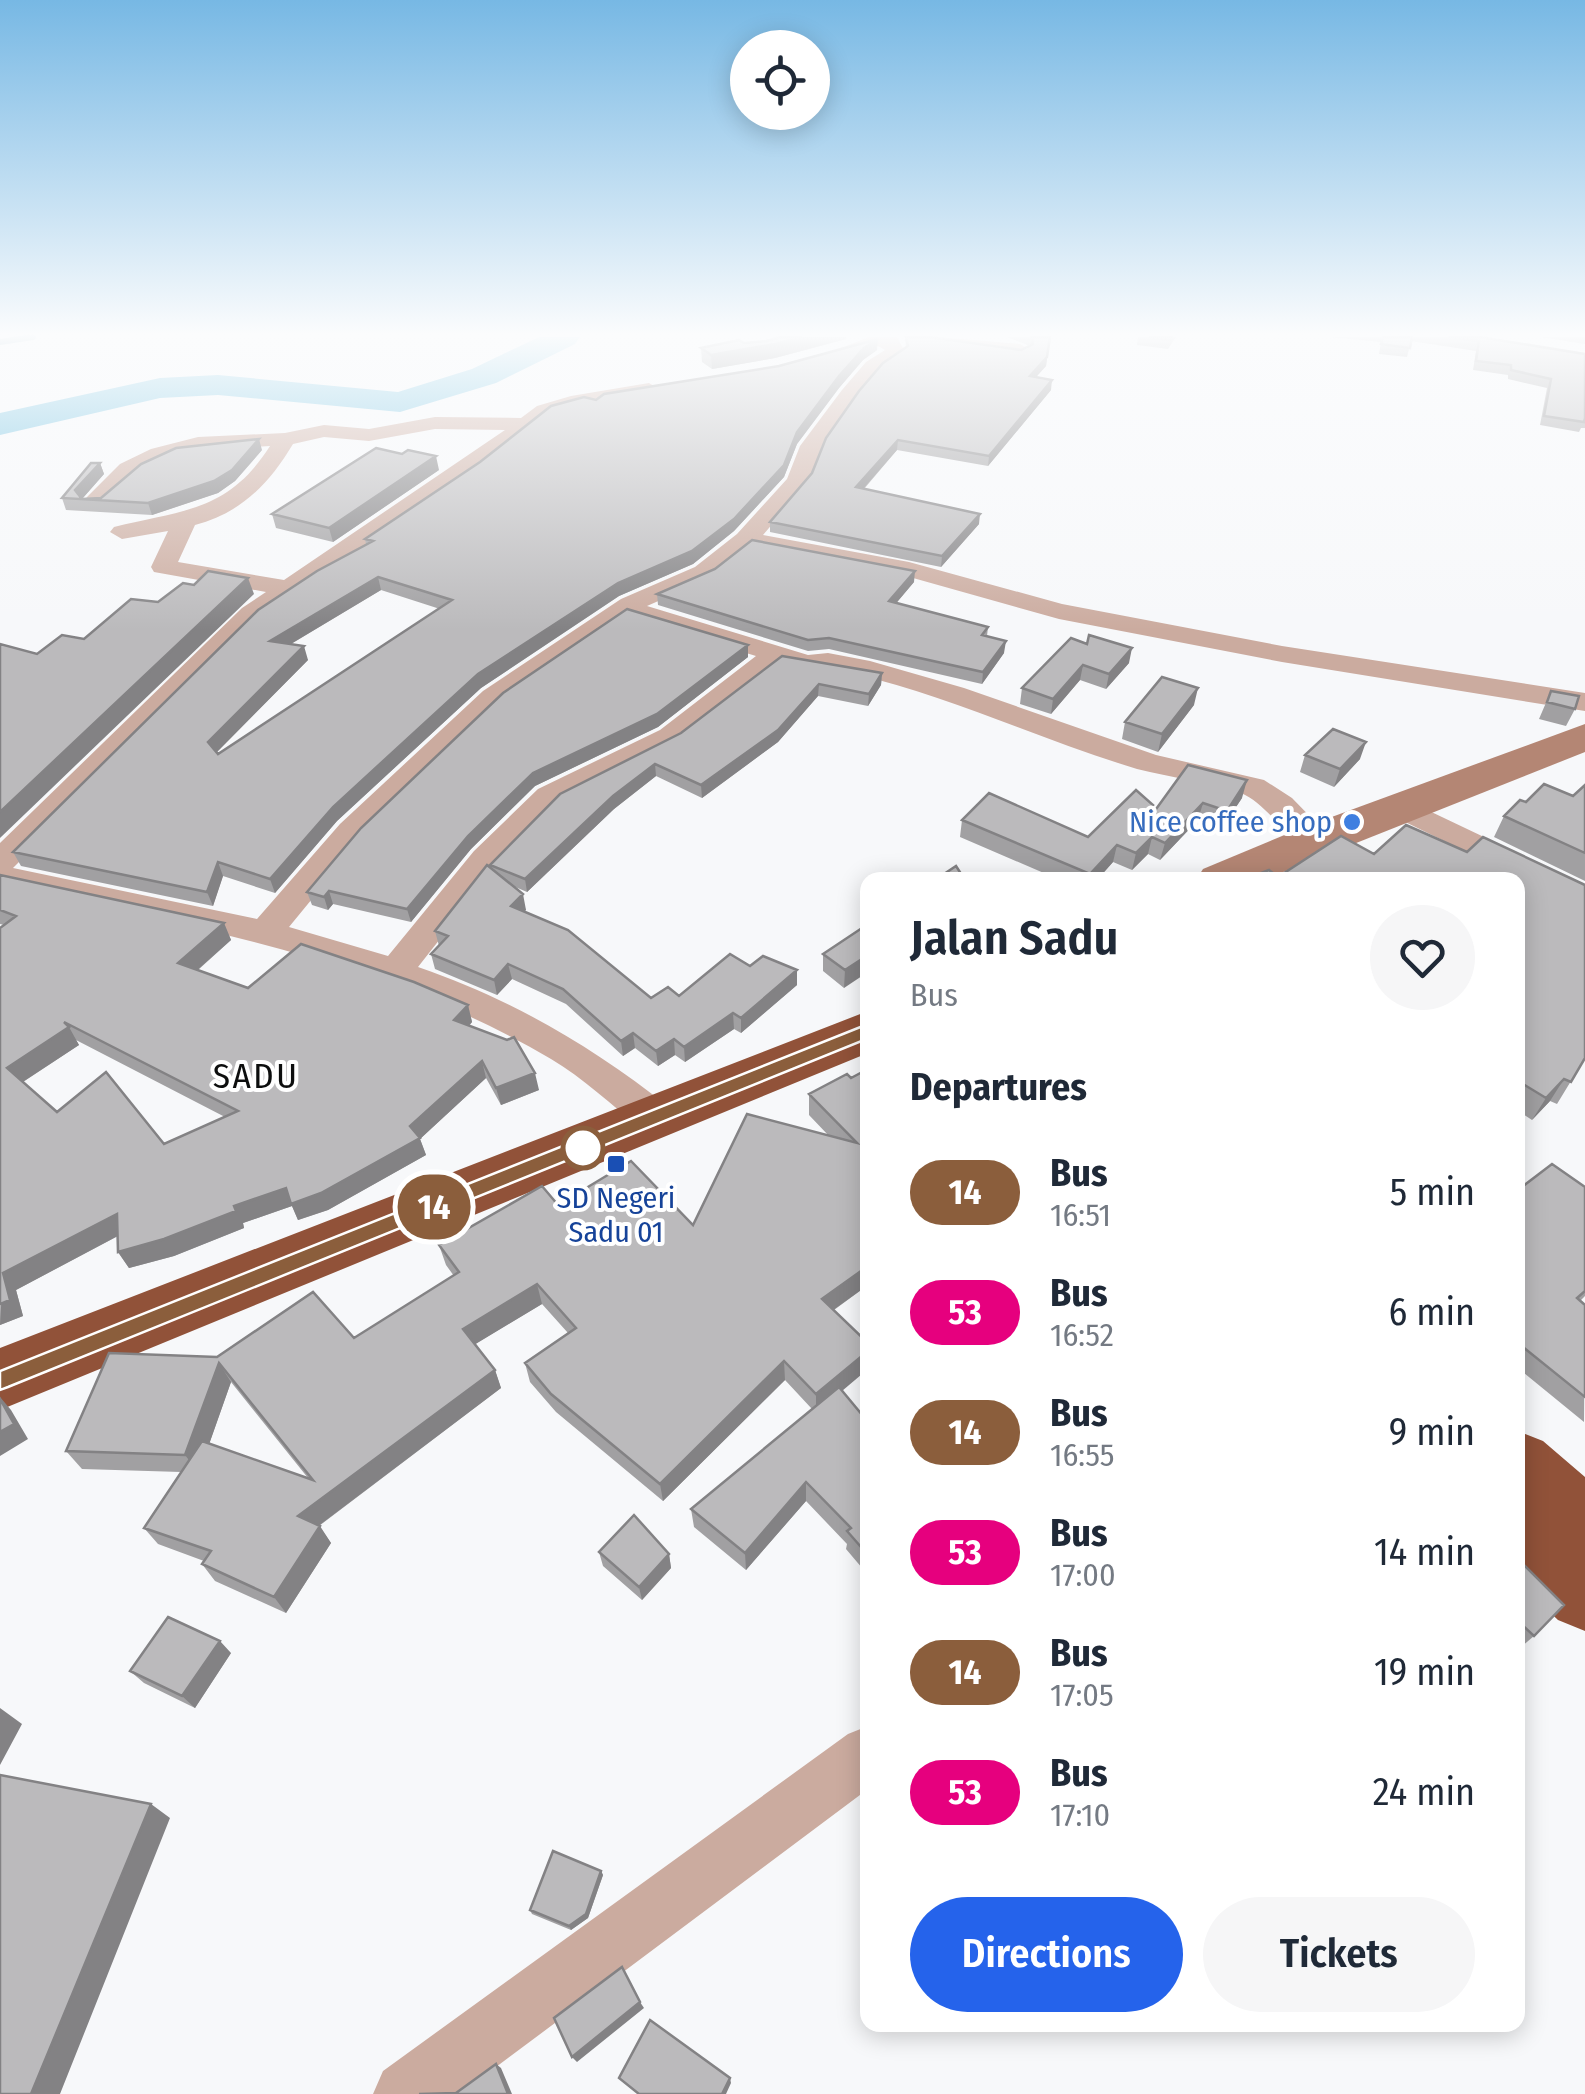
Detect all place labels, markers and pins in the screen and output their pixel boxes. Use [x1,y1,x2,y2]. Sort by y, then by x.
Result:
place label: Nice coffee shop [1129,804,1332,840]
marker: Nice coffee shop [1341,811,1363,833]
unlabelled marker [562,1127,604,1169]
marker: SD Negeri Sadu 01 [605,1153,627,1175]
place label: SD Negeri Sadu 01 [557,1180,675,1250]

